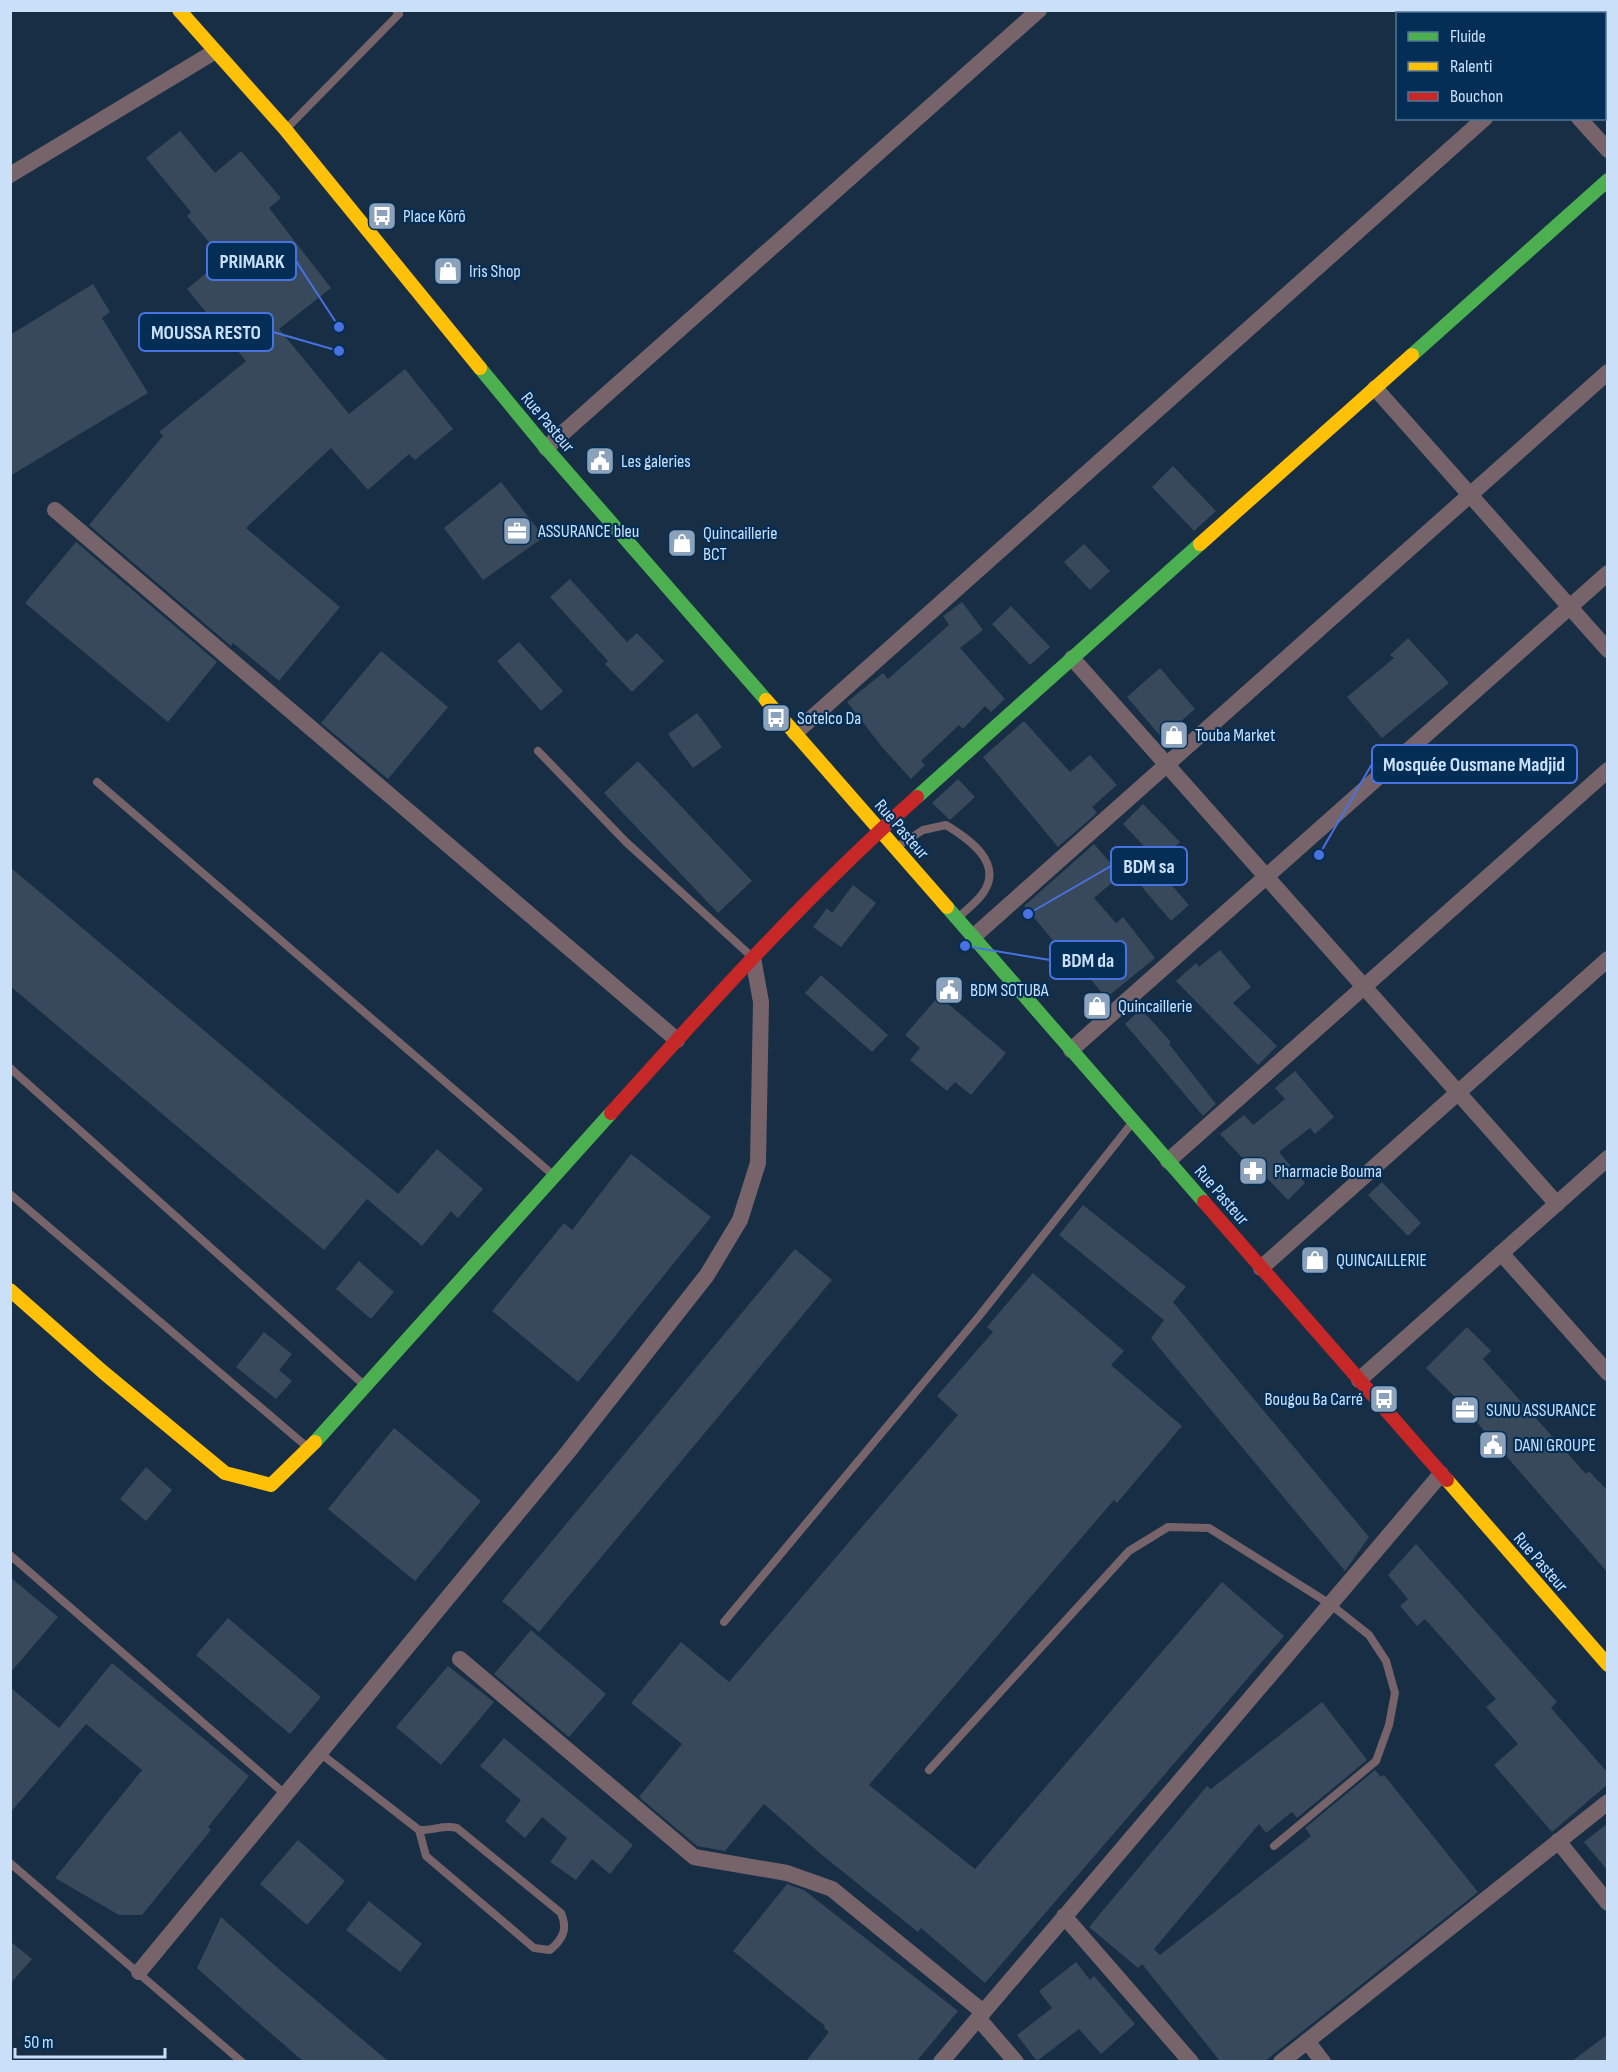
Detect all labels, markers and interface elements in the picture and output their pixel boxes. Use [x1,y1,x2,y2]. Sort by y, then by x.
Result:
legend [1396,12,1606,120]
text: Fluide [1450,26,1486,47]
text: Ralenti [1450,56,1492,77]
text: Bouchon [1450,86,1503,107]
bus stop icon: Place Kôrô [366,200,398,232]
place label: Place Kôrô [403,206,466,227]
callout: PRIMARK [207,242,296,280]
text: PRIMARK [219,250,285,274]
shop icon: Iris Shop [432,255,464,287]
place label: Iris Shop [469,261,521,282]
callout: MOUSSA RESTO [139,313,273,351]
text: MOUSSA RESTO [151,321,261,345]
street label: Rue Pasteur [516,388,579,457]
public building icon: Les galeries [584,445,616,477]
place label: Les galeries [621,451,691,472]
office icon: ASSURANCE bleu [501,515,533,547]
place label: ASSURANCE bleu [537,521,639,542]
place label: Quincaillerie BCT [703,523,777,565]
shop icon: Quincaillerie BCT [666,527,698,559]
bus stop icon: Sotelco Da [760,702,792,734]
place label: Sotelco Da [797,708,861,729]
shop icon: Touba Market [1158,719,1190,751]
place label: Touba Market [1195,725,1276,746]
callout: Mosquée Ousmane Madjid [1372,745,1577,783]
text: Mosquée Ousmane Madjid [1383,753,1565,777]
street label: Rue Pasteur [870,795,933,863]
callout: BDM sa [1111,847,1187,885]
text: BDM sa [1123,855,1175,879]
callout: BDM da [1050,941,1126,979]
text: BDM da [1062,949,1114,973]
public building icon: BDM SOTUBA [933,974,965,1006]
place label: BDM SOTUBA [970,980,1049,1001]
shop icon: Quincaillerie [1081,990,1113,1022]
place label: Quincaillerie [1118,996,1192,1017]
pharmacy icon: Pharmacie Bouma [1237,1155,1269,1187]
street label: Rue Pasteur [1190,1161,1253,1229]
place label: Pharmacie Bouma [1274,1161,1382,1182]
shop icon: QUINCAILLERIE [1299,1244,1331,1276]
place label: QUINCAILLERIE [1336,1250,1427,1271]
bus stop icon: Bougou Ba Carré [1368,1383,1400,1415]
place label: Bougou Ba Carré [1265,1389,1363,1410]
office icon: SUNU ASSURANCE [1449,1394,1481,1426]
place label: SUNU ASSURANCE [1486,1400,1597,1421]
public building icon: DANI GROUPE [1477,1429,1509,1461]
place label: DANI GROUPE [1514,1435,1596,1456]
street label: Rue Pasteur [1509,1528,1572,1596]
scale bar [15,2021,165,2059]
text: 50 m [24,2032,54,2053]

